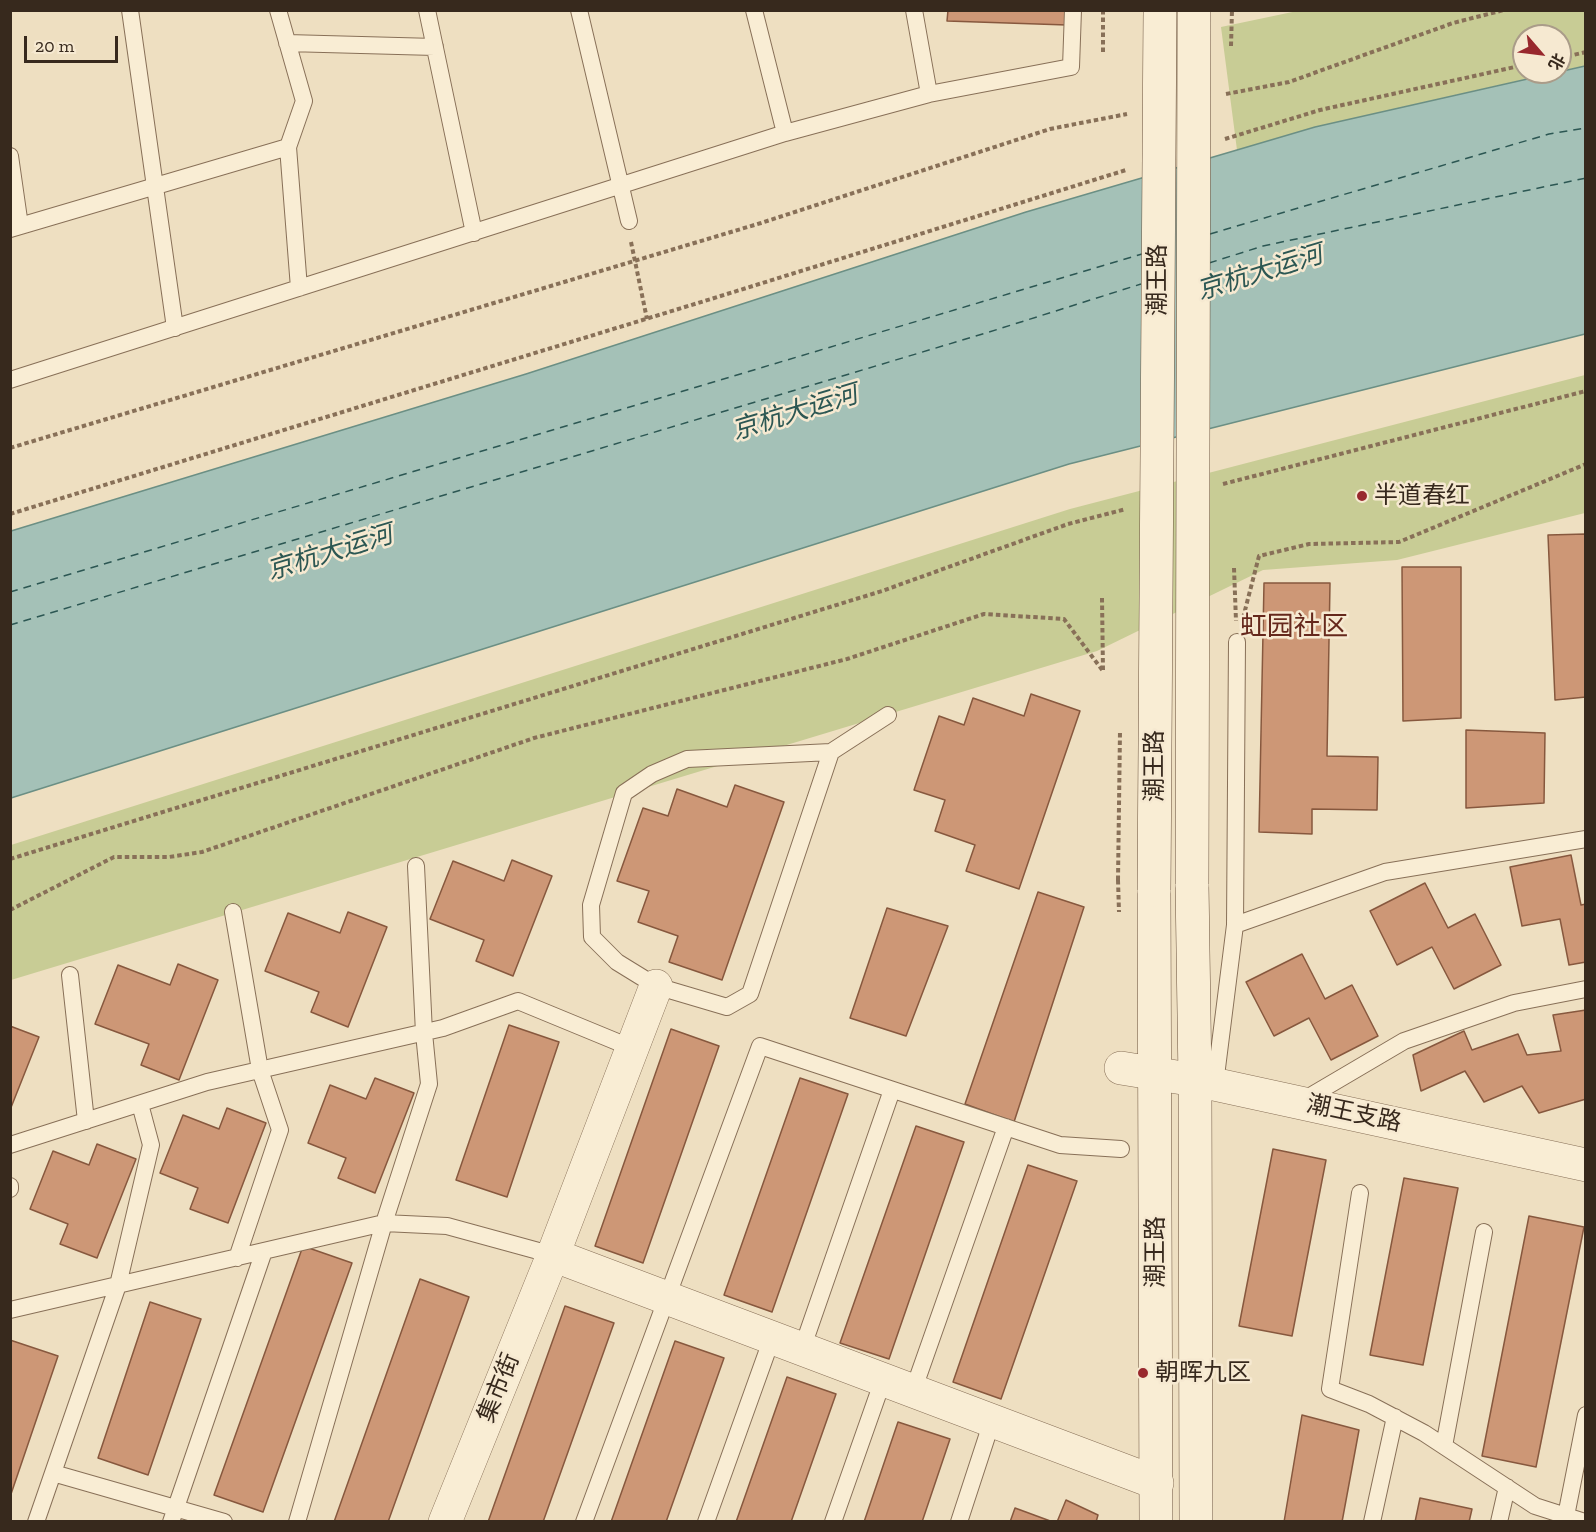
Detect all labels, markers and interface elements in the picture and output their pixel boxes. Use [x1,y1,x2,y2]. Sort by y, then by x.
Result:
scale bar [27,24,122,62]
north arrow [1512,24,1572,84]
text: 20 m [35,35,74,57]
text: 北 [1544,50,1569,73]
water label: 京杭大运河 [1193,239,1327,307]
street label: 潮王路 [1144,244,1172,316]
water label: 京杭大运河 [728,379,862,447]
place label: 半道春红 [1374,482,1470,510]
marker: 半道春红 [1355,489,1369,503]
water label: 京杭大运河 [263,519,397,587]
district label: 虹园社区 [1240,611,1348,643]
street label: 潮王路 [1141,730,1169,802]
street label: 潮王支路 [1304,1090,1404,1138]
street label: 潮王路 [1142,1216,1170,1288]
street label: 集市街 [472,1349,526,1427]
place label: 朝晖九区 [1155,1359,1251,1387]
marker: 朝晖九区 [1136,1366,1150,1380]

